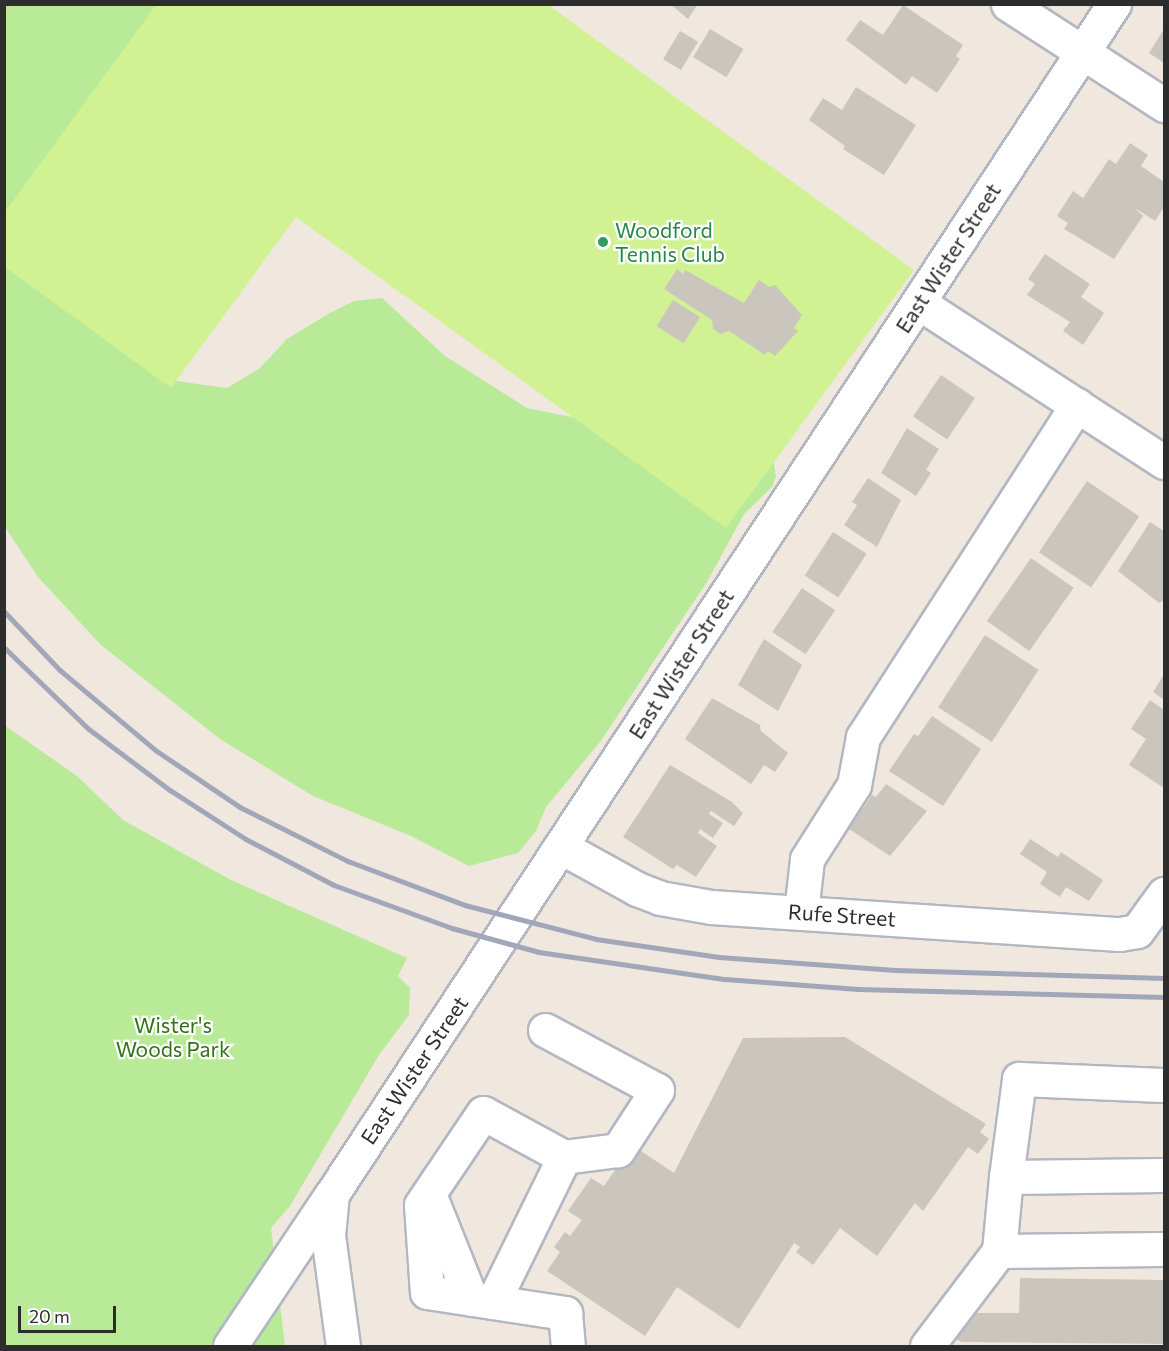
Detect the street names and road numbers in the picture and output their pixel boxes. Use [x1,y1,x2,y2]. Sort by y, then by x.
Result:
street label: East Wister Street [890,179,1006,337]
street label: East Wister Street [623,585,739,743]
street label: Rufe Street [787,899,897,931]
street label: East Wister Street [355,991,473,1149]

